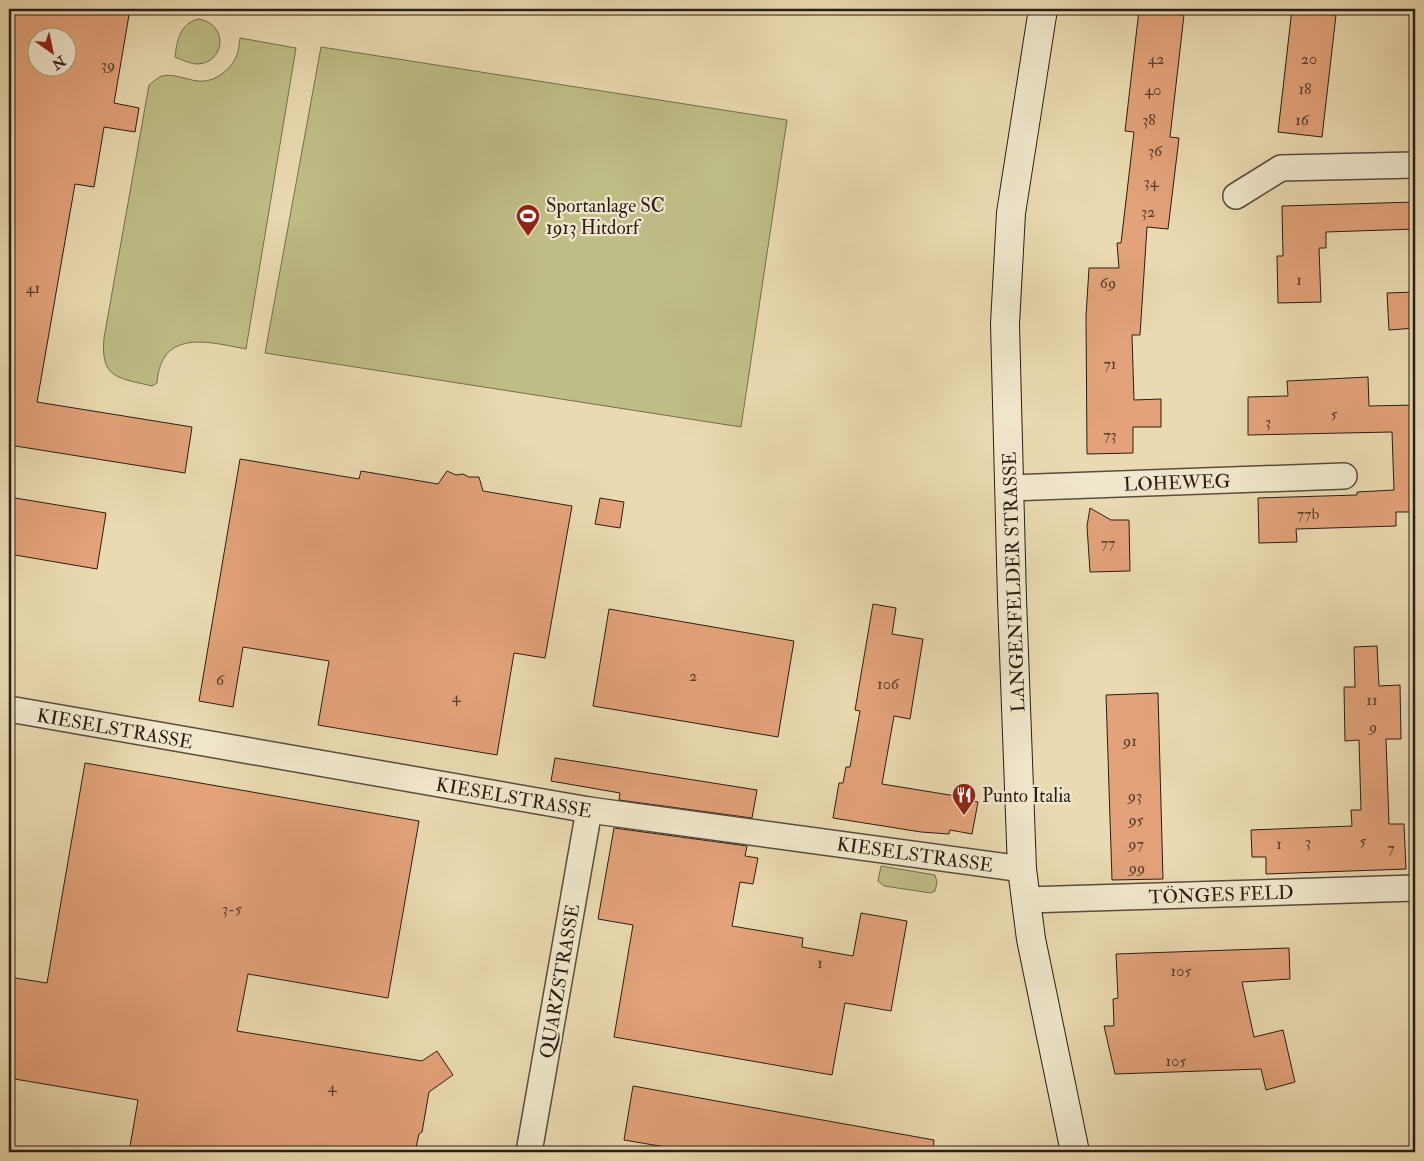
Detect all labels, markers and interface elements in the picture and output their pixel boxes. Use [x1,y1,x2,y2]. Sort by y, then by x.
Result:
north arrow [28,28,78,78]
house number: 42 [1148,49,1164,69]
house number: 20 [1301,49,1317,69]
text: N [49,51,70,73]
house number: 39 [101,55,115,75]
house number: 18 [1298,79,1312,99]
house number: 40 [1145,80,1161,100]
house number: 38 [1142,110,1156,130]
house number: 16 [1295,110,1310,130]
house number: 36 [1148,141,1163,161]
house number: 34 [1144,172,1160,192]
place label: Sportanlage SC 1913 Hitdorf [546,194,665,240]
house number: 32 [1141,202,1155,222]
sports icon: Sportanlage SC 1913 Hitdorf [515,203,541,237]
house number: 1 [1296,270,1302,290]
house number: 69 [1100,273,1116,293]
house number: 41 [26,278,40,298]
house number: 71 [1103,354,1117,374]
house number: 5 [1330,404,1338,424]
house number: 3 [1265,412,1271,432]
house number: 73 [1103,425,1117,445]
street label: LANGENFELDER STRASSE [997,451,1031,713]
street label: LOHEWEG [1123,469,1231,497]
house number: 77b [1297,504,1319,524]
house number: 77 [1101,533,1116,553]
house number: 2 [689,666,697,686]
house number: 6 [216,670,225,690]
house number: 106 [877,674,900,694]
house number: 4 [452,687,462,707]
house number: 11 [1366,690,1378,710]
street label: KIESELSTRASSE [35,703,195,755]
house number: 9 [1368,717,1377,737]
house number: 91 [1122,731,1137,751]
street label: KIESELSTRASSE [434,772,594,824]
restaurant icon: Punto Italia [951,782,977,816]
place label: Punto Italia [982,784,1071,808]
house number: 93 [1127,786,1142,806]
house number: 95 [1127,810,1144,830]
house number: 5 [1359,831,1367,851]
street label: KIESELSTRASSE [835,832,995,878]
house number: 3 [1305,832,1311,852]
house number: 97 [1127,834,1144,854]
house number: 1 [1276,834,1282,854]
house number: 7 [1387,838,1395,858]
house number: 99 [1128,858,1145,878]
street label: TÖNGES FELD [1148,879,1294,910]
house number: 3-5 [222,899,242,919]
street label: QUARZSTRASSE [535,902,585,1060]
house number: 1 [817,953,823,973]
house number: 105 [1171,961,1191,981]
house number: 105 [1166,1051,1186,1071]
house number: 4 [328,1077,338,1097]

